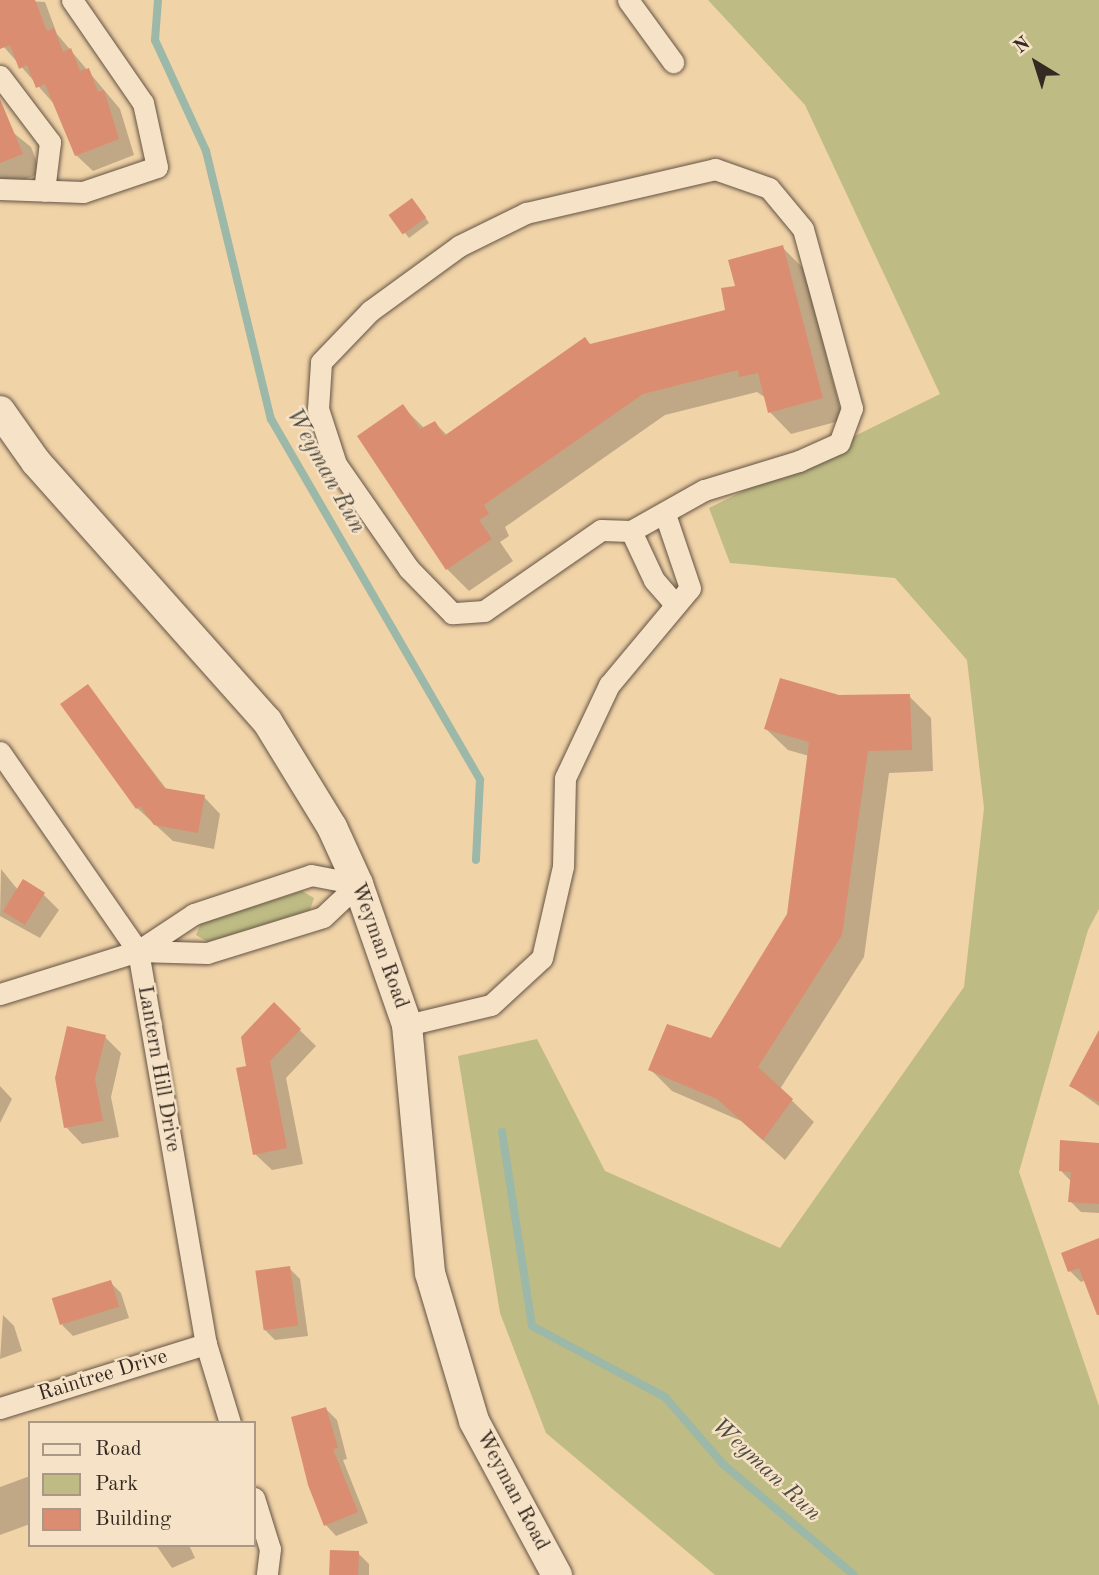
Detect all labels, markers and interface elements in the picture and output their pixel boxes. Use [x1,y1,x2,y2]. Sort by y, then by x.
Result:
north arrow [1001,28,1071,98]
text: N [1011,34,1034,58]
water label: Weyman Run [279,403,371,539]
street label: Weyman Road [345,880,413,1012]
street label: Lantern Hill Drive [131,984,185,1154]
street label: Raintree Drive [35,1344,171,1408]
water label: Weyman Run [706,1412,826,1528]
legend [28,1421,256,1547]
street label: Weyman Road [470,1427,554,1555]
text: Road [95,1439,142,1460]
text: Park [95,1474,138,1495]
text: Building [95,1509,171,1530]

